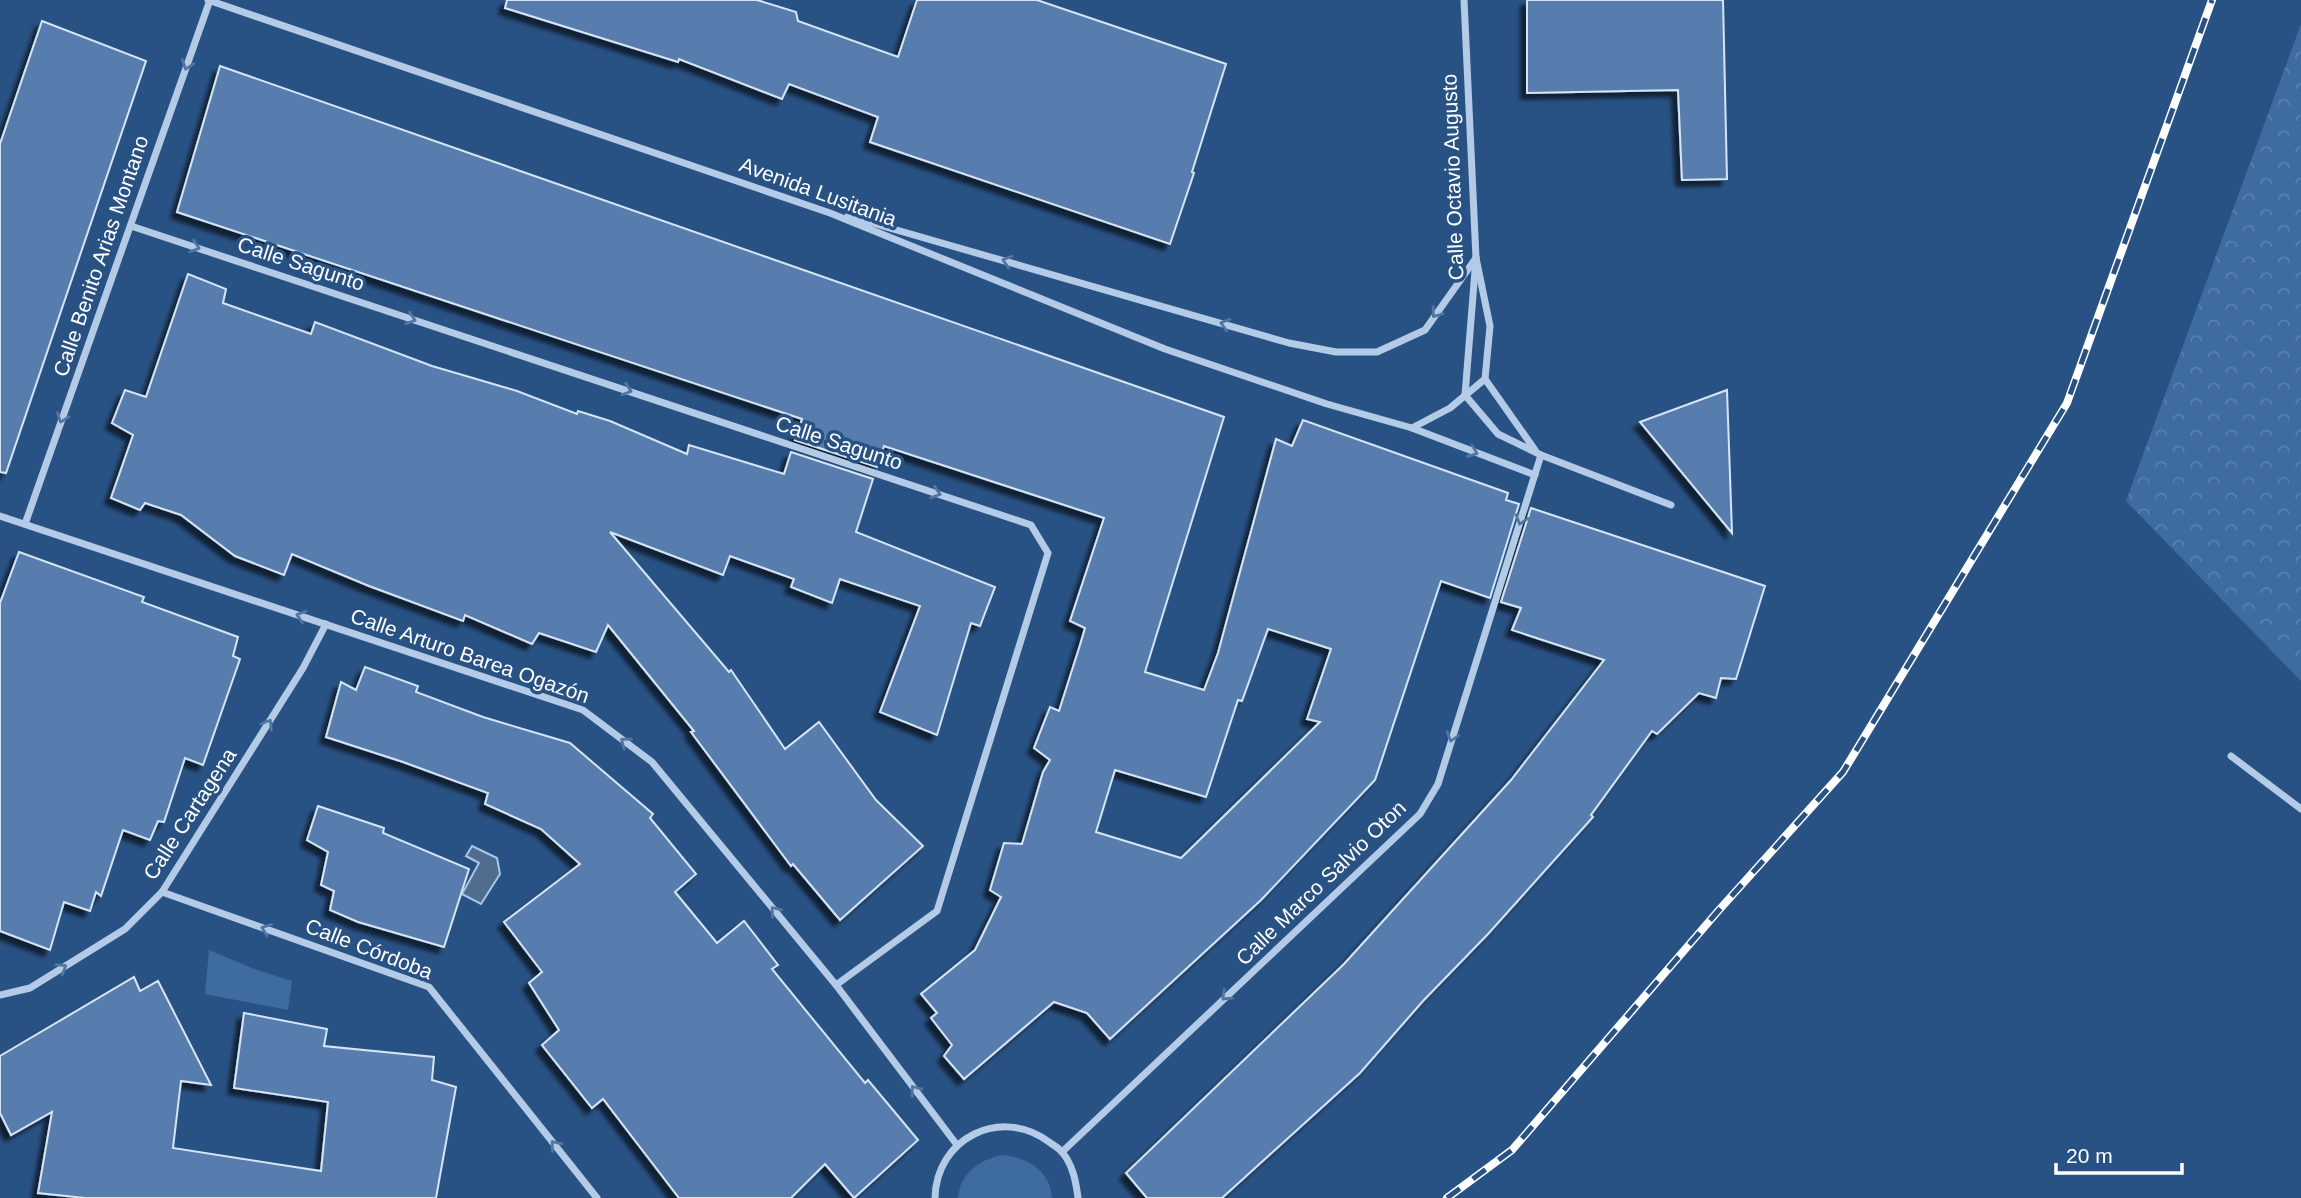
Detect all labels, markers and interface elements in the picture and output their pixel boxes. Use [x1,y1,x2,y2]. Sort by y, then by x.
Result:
one-way arrow [181,58,195,70]
street label: Calle Octavio Augusto [1437,73,1468,281]
street label: Calle Benito Arias Montano [48,132,153,379]
street label: Avenida Lusitania [737,152,900,231]
street label: Calle Sagunto [235,232,367,295]
one-way arrow [189,239,201,253]
one-way arrow [1001,255,1013,270]
one-way arrow [1432,305,1444,318]
one-way arrow [405,311,417,325]
one-way arrow [1220,318,1232,333]
one-way arrow [621,382,633,397]
one-way arrow [56,411,70,423]
street label: Calle Sagunto [773,411,905,474]
one-way arrow [1467,443,1479,457]
one-way arrow [929,485,942,499]
one-way arrow [1514,514,1529,526]
street label: Calle Arturo Barea Ogazón [348,604,593,707]
one-way arrow [295,610,307,624]
one-way arrow [259,718,272,731]
one-way arrow [1446,731,1461,743]
one-way arrow [620,737,633,750]
street label: Calle Cartagena [139,744,241,884]
street label: Calle Marco Salvio Oton [1231,796,1410,970]
one-way arrow [771,907,783,920]
street label: Calle Córdoba [302,914,436,983]
one-way arrow [261,923,273,937]
one-way arrow [54,964,67,977]
one-way arrow [1221,988,1234,1001]
one-way arrow [911,1086,924,1098]
scale bar [2056,1132,2182,1176]
one-way arrow [551,1140,563,1153]
text: 20 m [2066,1144,2113,1167]

